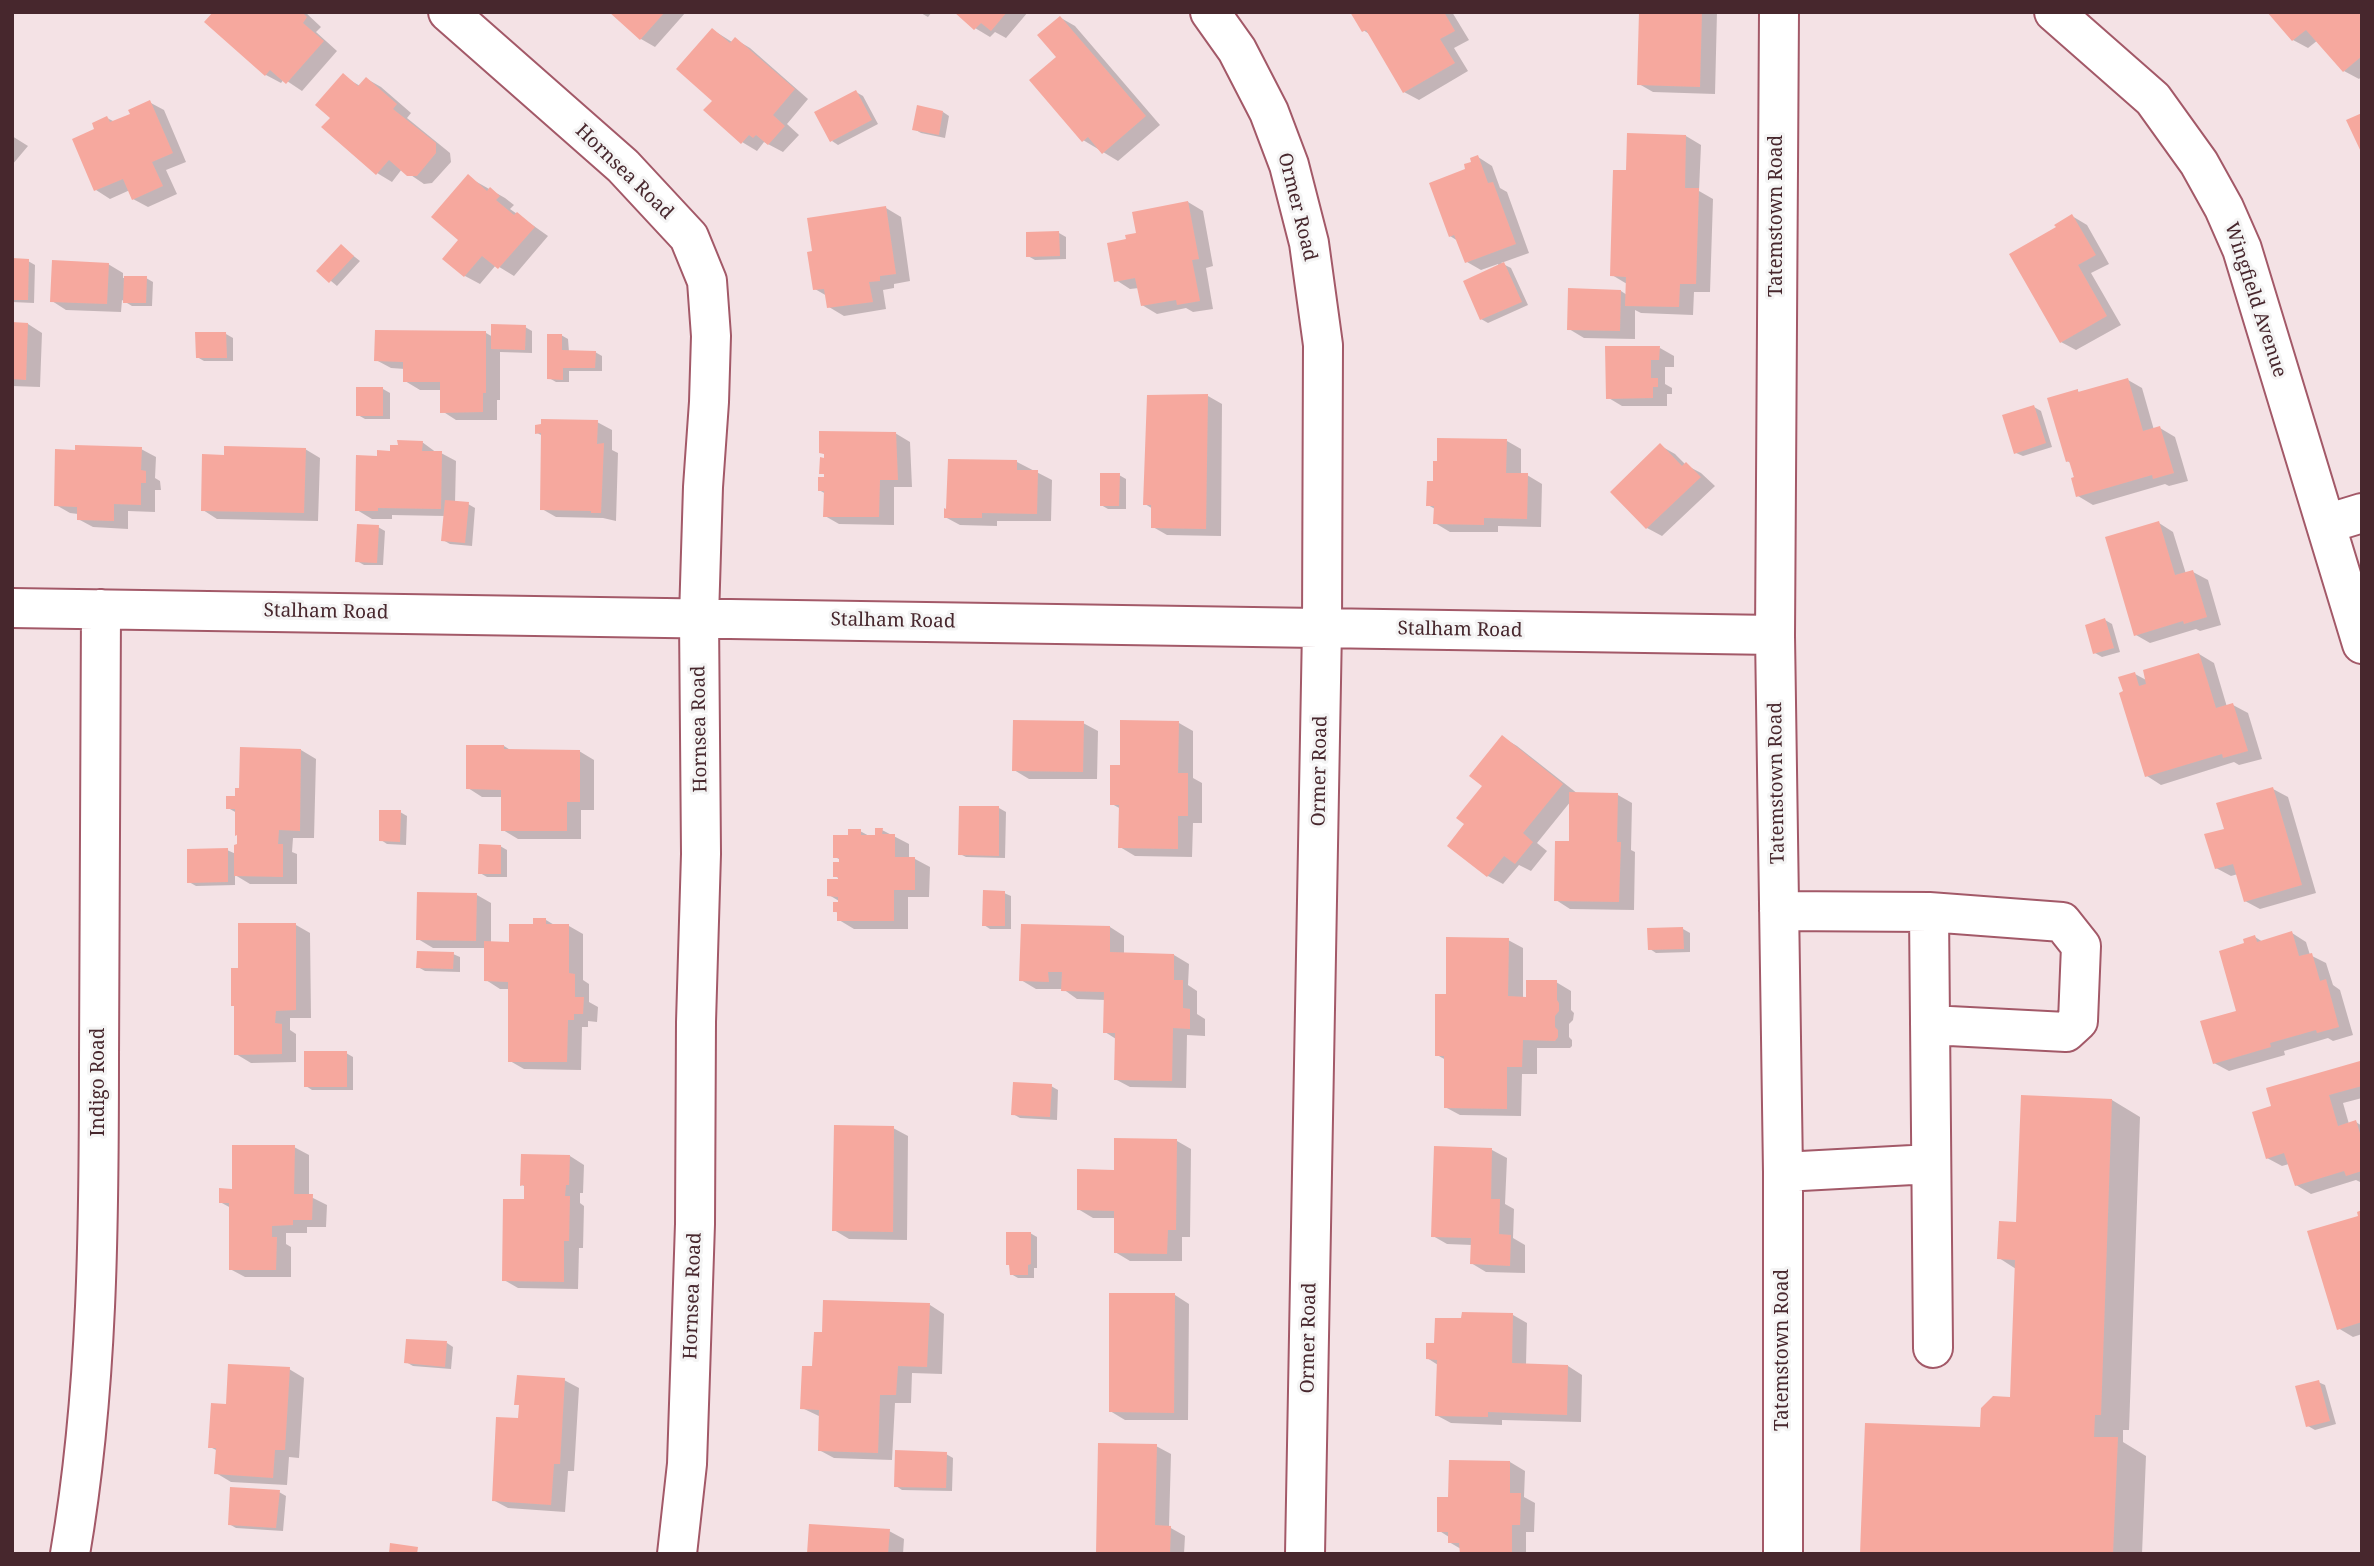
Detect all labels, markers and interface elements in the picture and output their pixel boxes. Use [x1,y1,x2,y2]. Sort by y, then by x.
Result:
street label: Hornsea Road [570,120,678,224]
street label: Tatemstown Road [1766,135,1788,297]
street label: Ormer Road [1273,150,1321,264]
street label: Wingfield Avenue [2219,220,2291,380]
street label: Stalham Road [263,600,389,624]
street label: Stalham Road [830,609,956,633]
street label: Stalham Road [1397,618,1523,642]
street label: Hornsea Road [687,665,713,793]
street label: Tatemstown Road [1764,702,1790,864]
street label: Ormer Road [1308,715,1332,827]
street label: Indigo Road [88,1028,110,1136]
street label: Hornsea Road [679,1232,707,1360]
street label: Tatemstown Road [1772,1269,1794,1431]
street label: Ormer Road [1297,1282,1321,1394]

